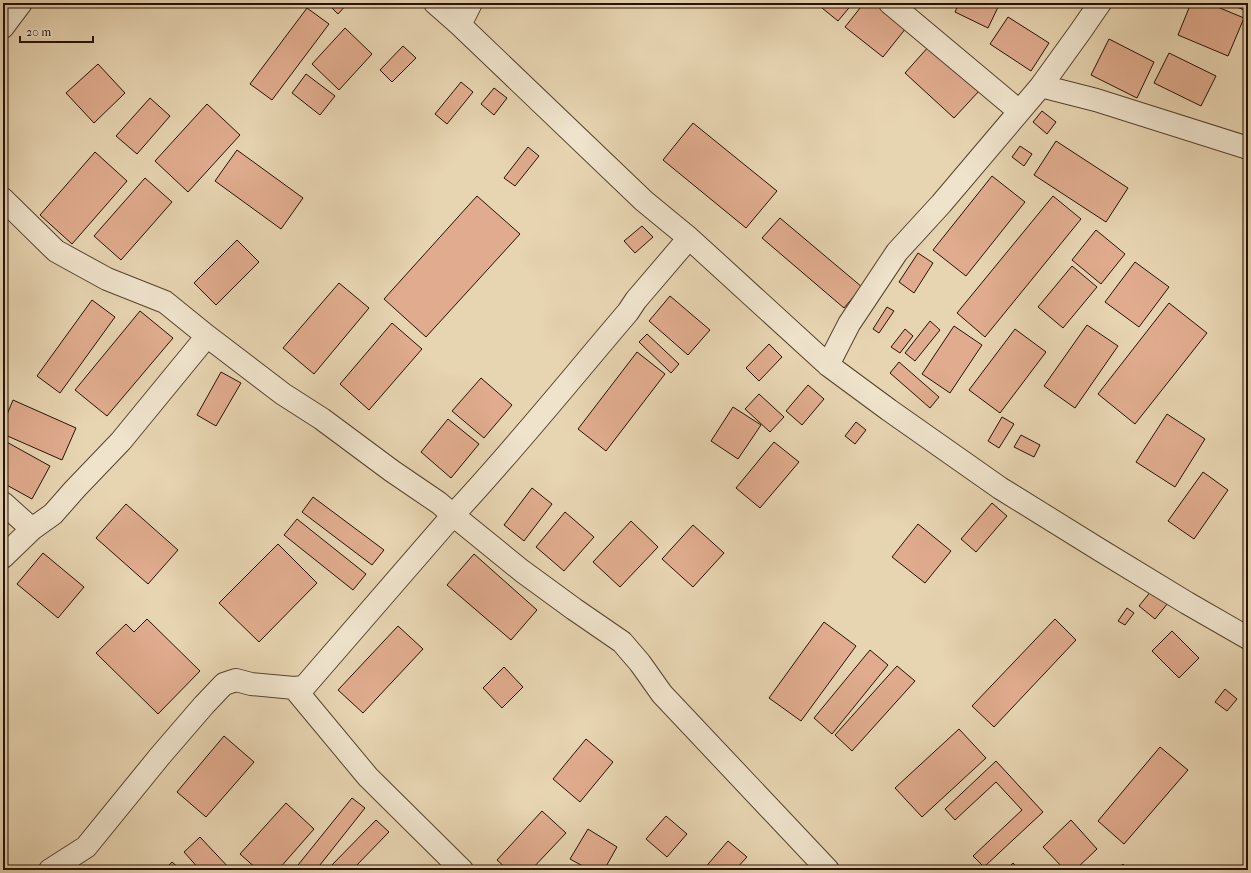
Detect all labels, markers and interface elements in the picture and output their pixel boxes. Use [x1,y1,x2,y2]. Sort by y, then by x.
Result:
scale bar [20,18,93,44]
text: 20 m [26,25,51,39]

